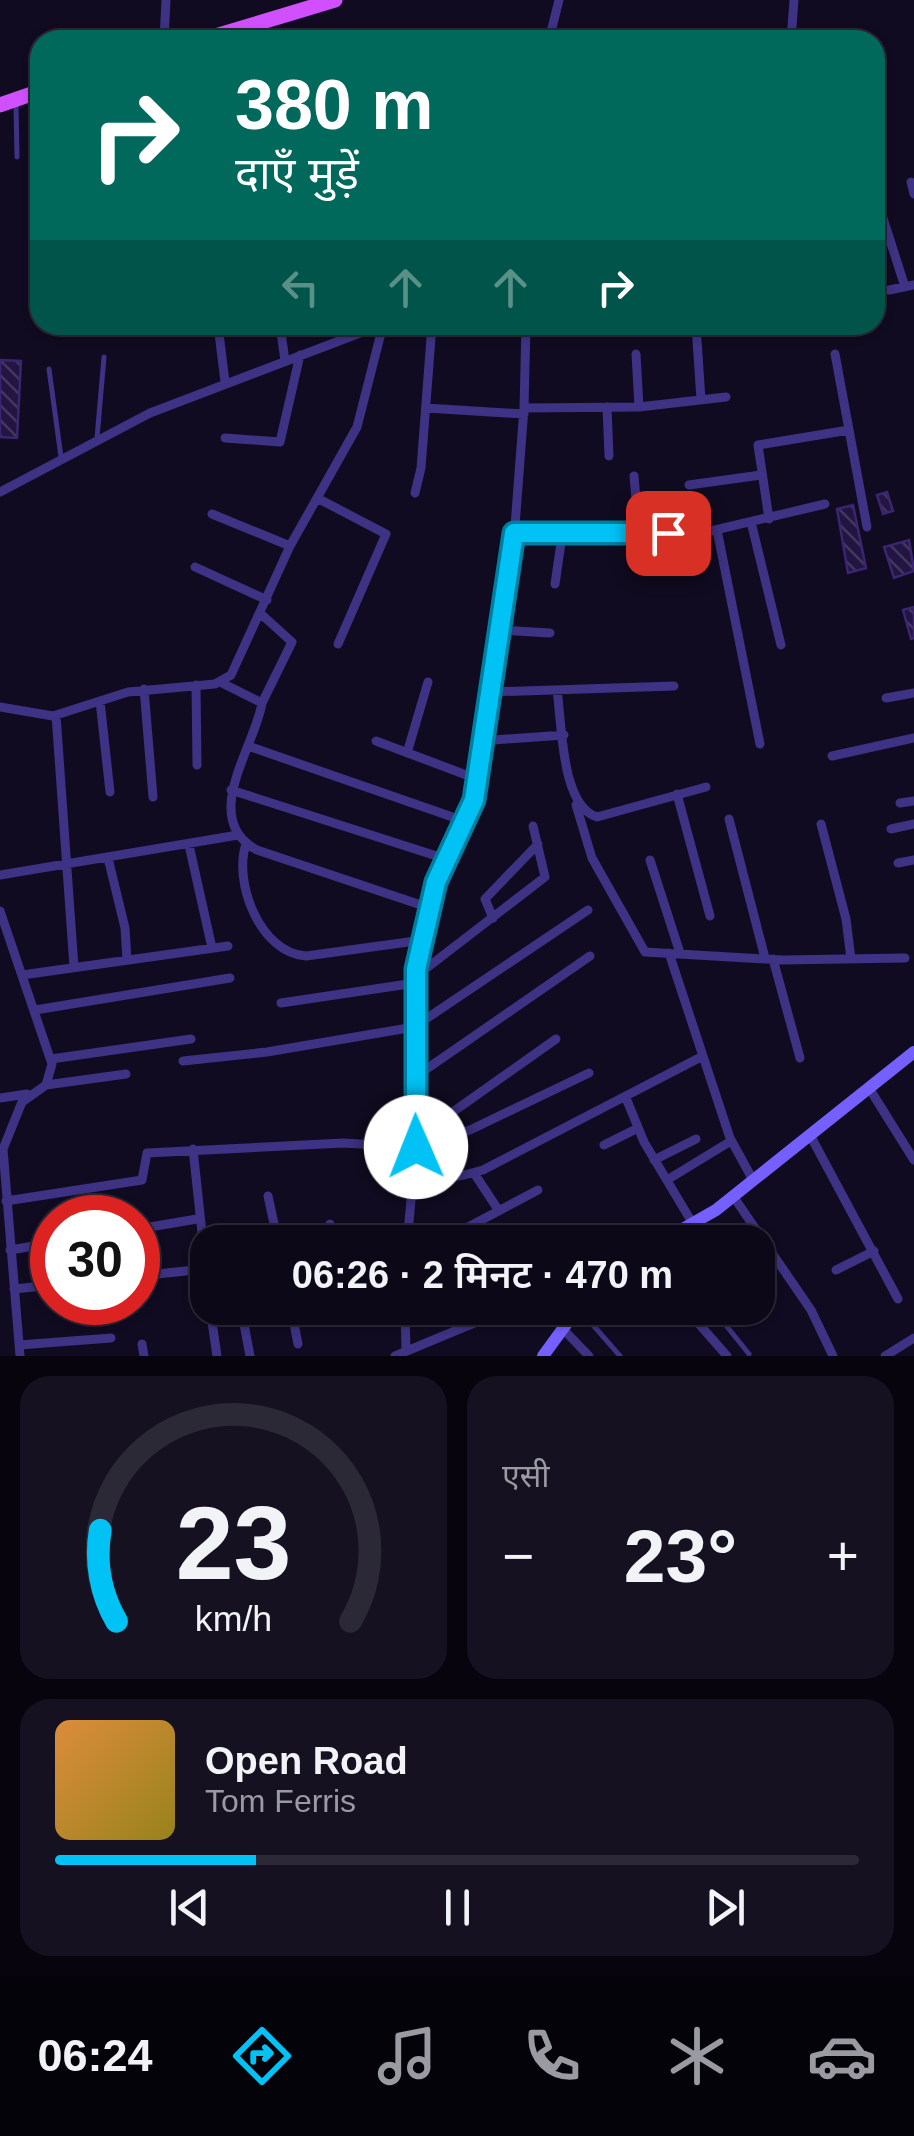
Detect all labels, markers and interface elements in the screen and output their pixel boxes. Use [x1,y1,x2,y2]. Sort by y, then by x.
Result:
text: 380 m [235,66,433,144]
icon: right [70,70,200,200]
text: दाएँ मुड़ें [235,148,359,199]
icon: left [273,260,328,315]
icon: ahead [378,260,433,315]
icon: ahead [483,260,538,315]
icon: right [588,260,643,315]
pin [626,491,711,576]
icon: arrive [641,506,696,561]
position arrow [364,1095,468,1199]
speed limit sign: 30 [30,1195,160,1325]
text: 06:26 · 2 मिनट · 470 m [292,1254,673,1296]
text: एसी [502,1458,550,1494]
text: 23 [176,1485,291,1601]
text: 23° [624,1514,737,1598]
text: − [502,1525,534,1587]
text: + [827,1525,859,1587]
text: km/h [195,1599,272,1639]
text: Open Road [205,1740,408,1782]
text: Tom Ferris [205,1783,356,1819]
icon: previous [162,1880,217,1935]
icon: pause [430,1880,485,1935]
icon: next [698,1880,753,1935]
icon: directions [227,2021,297,2091]
icon: music [372,2021,442,2091]
icon: phone [517,2021,587,2091]
icon: climate [662,2021,732,2091]
icon: car [807,2021,877,2091]
text: 06:24 [37,2030,153,2081]

